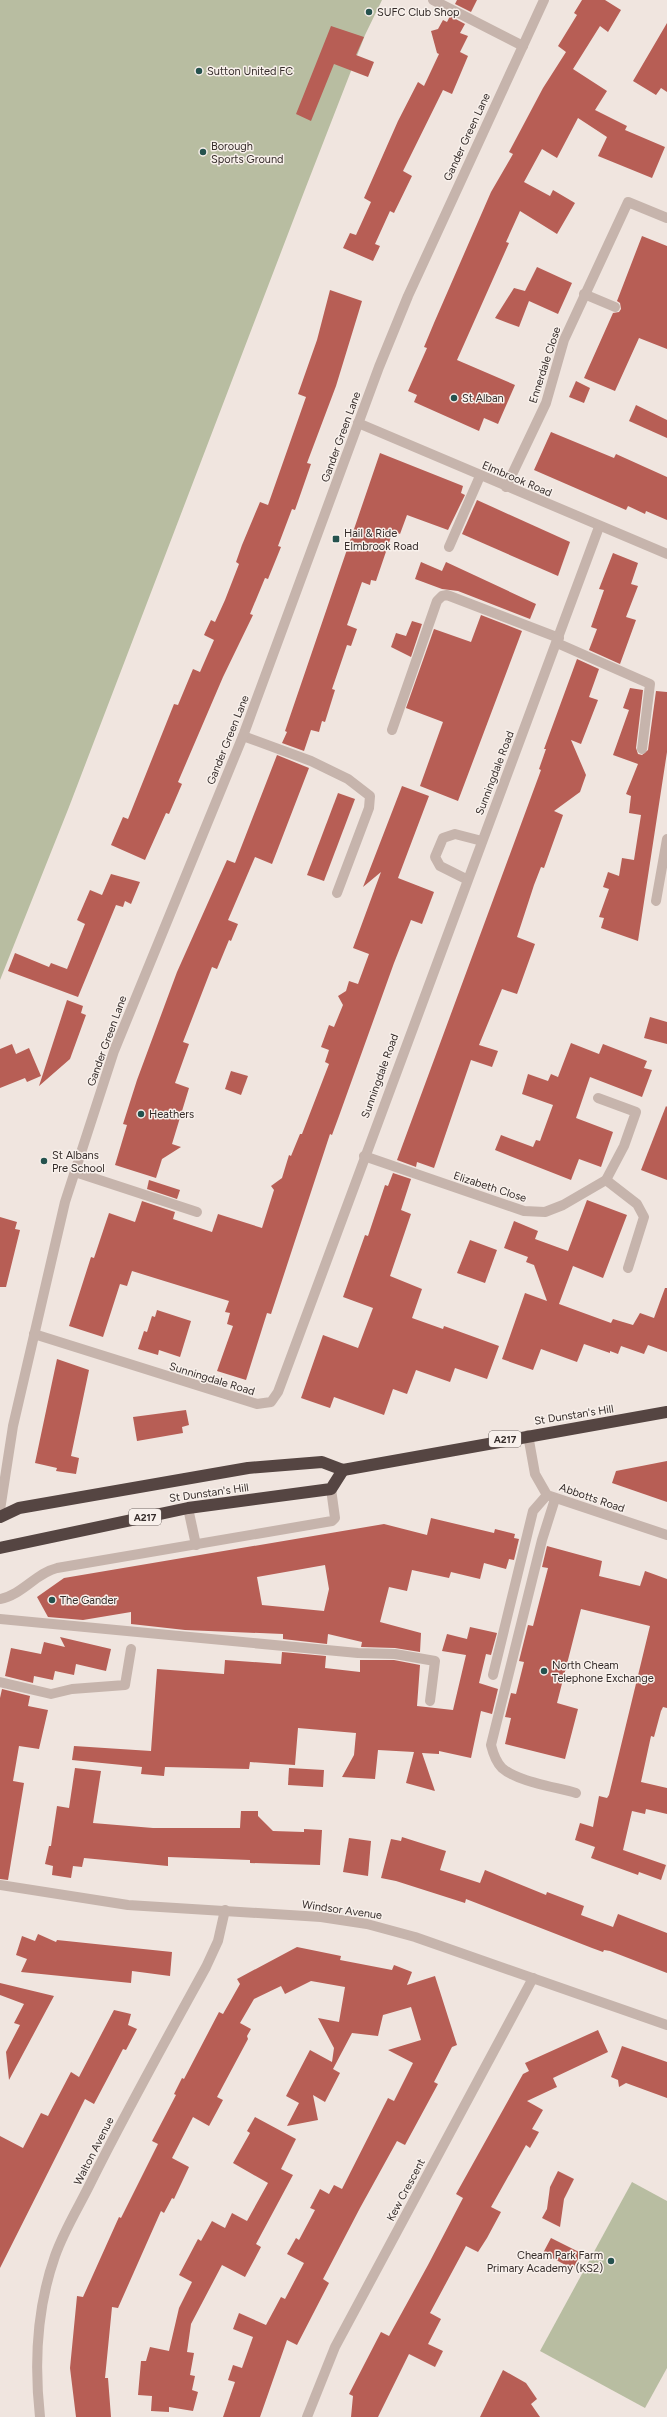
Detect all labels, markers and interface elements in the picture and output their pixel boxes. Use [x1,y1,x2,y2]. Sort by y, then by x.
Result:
place label: SUFC Club Shop [377,6,460,19]
marker: SUFC Club Shop [364,7,374,17]
place label: Sutton United FC [207,65,293,78]
marker: Sutton United FC [194,66,204,76]
street label: Gander Green Lane [441,91,493,183]
place label: Borough Sports Ground [211,140,284,166]
marker: Borough Sports Ground [198,147,208,157]
street label: Ennerdale Close [527,325,563,405]
street label: Gander Green Lane [319,390,363,484]
place label: St Alban [462,392,504,405]
marker: St Alban [449,393,459,403]
street label: Elmbrook Road [480,458,554,500]
place label: Hail & Ride Elmbrook Road [344,527,419,553]
marker: Hail & Ride Elmbrook Road [331,534,341,544]
street label: Gander Green Lane [204,693,252,787]
street label: Sunningdale Road [473,729,517,817]
street label: Gander Green Lane [85,994,129,1088]
street label: Sunningdale Road [359,1032,401,1120]
place label: Heathers [149,1108,194,1121]
marker: Heathers [136,1109,146,1119]
place label: St Albans Pre School [52,1149,105,1175]
marker: St Albans Pre School [39,1156,49,1166]
street label: Elizabeth Close [452,1169,528,1205]
street label: Sunningdale Road [168,1360,256,1398]
street label: St Dunstan's Hill [533,1402,615,1428]
road number: A217 [489,1431,521,1447]
street label: St Dunstan's Hill [168,1481,250,1505]
street label: Abbotts Road [558,1481,626,1515]
road number: A217 [129,1509,161,1525]
place label: The Gander [60,1594,117,1607]
marker: The Gander [47,1595,57,1605]
place label: North Cheam Telephone Exchange [552,1659,654,1685]
marker: North Cheam Telephone Exchange [539,1666,549,1676]
street label: Windsor Avenue [301,1898,383,1922]
street label: Walton Avenue [71,2115,117,2187]
street label: Kew Crescent [384,2157,428,2223]
place label: Cheam Park Farm Primary Academy (KS2) [487,2249,603,2275]
marker: Cheam Park Farm Primary Academy (KS2) [606,2256,616,2266]

